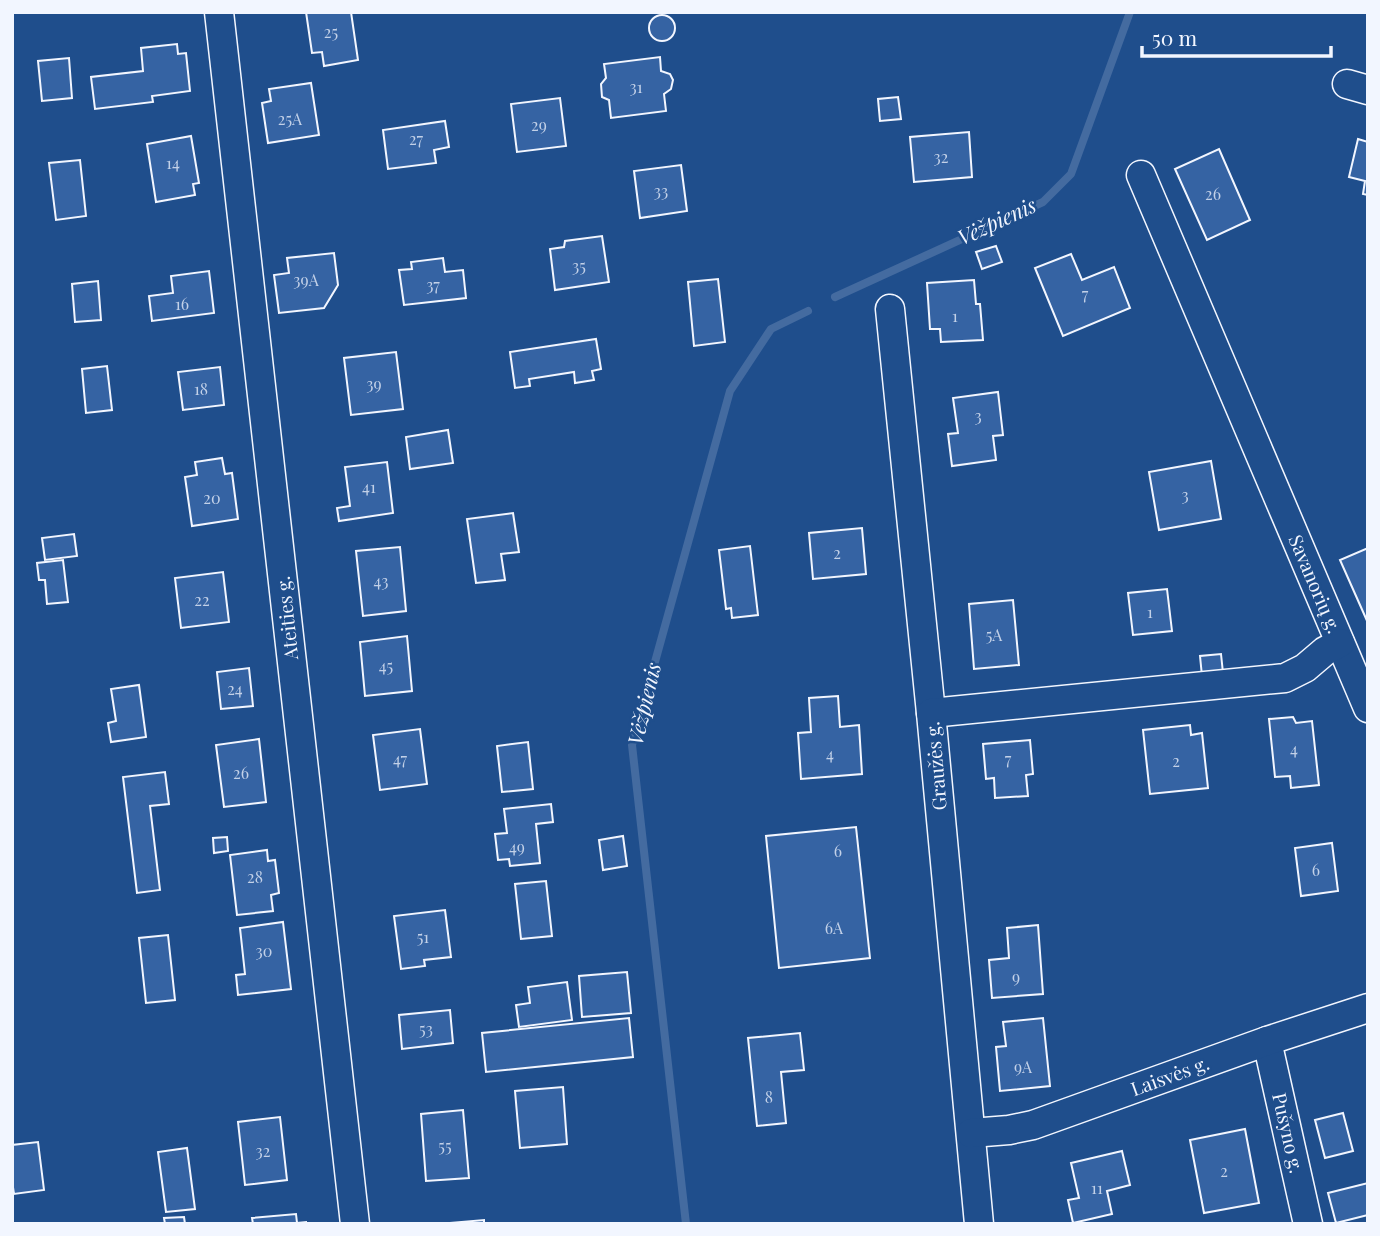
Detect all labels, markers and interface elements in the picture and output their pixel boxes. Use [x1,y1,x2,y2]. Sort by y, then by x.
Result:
scale bar [1142,14,1331,58]
house number: 25 [324,21,338,42]
text: 50 m [1152,23,1198,51]
house number: 31 [629,76,643,97]
house number: 25A [278,108,303,129]
house number: 29 [531,114,547,135]
house number: 27 [409,128,424,149]
house number: 32 [934,146,948,167]
house number: 14 [166,152,180,173]
house number: 33 [654,180,668,201]
house number: 26 [1205,183,1221,204]
water label: Vėžpienis [952,190,1040,251]
house number: 35 [572,255,586,276]
house number: 39A [293,269,320,290]
house number: 37 [426,274,440,295]
house number: 7 [1082,283,1089,304]
house number: 16 [175,293,189,314]
house number: 1 [952,305,958,326]
house number: 39 [366,373,382,394]
house number: 18 [194,378,208,399]
house number: 3 [974,405,982,426]
house number: 41 [362,476,376,497]
house number: 3 [1181,484,1189,505]
house number: 20 [203,487,221,508]
street label: Savanorių g. [1284,530,1348,637]
house number: 2 [833,542,841,563]
house number: 43 [374,570,388,591]
street label: Ateities g. [269,575,303,662]
house number: 22 [194,589,210,610]
house number: 1 [1147,601,1153,622]
house number: 5A [986,624,1003,645]
house number: 45 [379,655,393,676]
water label: Vėžpienis [620,659,666,748]
house number: 24 [227,678,243,699]
street label: Graužės g. [918,721,952,812]
house number: 4 [1290,738,1298,759]
house number: 4 [826,743,834,764]
house number: 47 [393,748,408,769]
house number: 7 [1005,748,1012,769]
house number: 2 [1172,750,1180,771]
house number: 26 [233,762,249,783]
house number: 49 [509,836,525,857]
house number: 6 [834,840,842,861]
house number: 6 [1312,859,1320,880]
house number: 28 [247,866,263,887]
house number: 6A [825,917,844,938]
house number: 51 [417,926,429,947]
house number: 30 [256,940,272,961]
house number: 9 [1012,966,1020,987]
house number: 53 [419,1018,433,1039]
street label: Laisvės g. [1127,1049,1212,1101]
house number: 9A [1014,1056,1033,1077]
house number: 8 [765,1086,773,1107]
street label: Pušyno g. [1267,1090,1311,1175]
house number: 55 [438,1135,452,1156]
house number: 32 [256,1140,270,1161]
house number: 2 [1220,1160,1228,1181]
house number: 11 [1091,1177,1103,1198]

